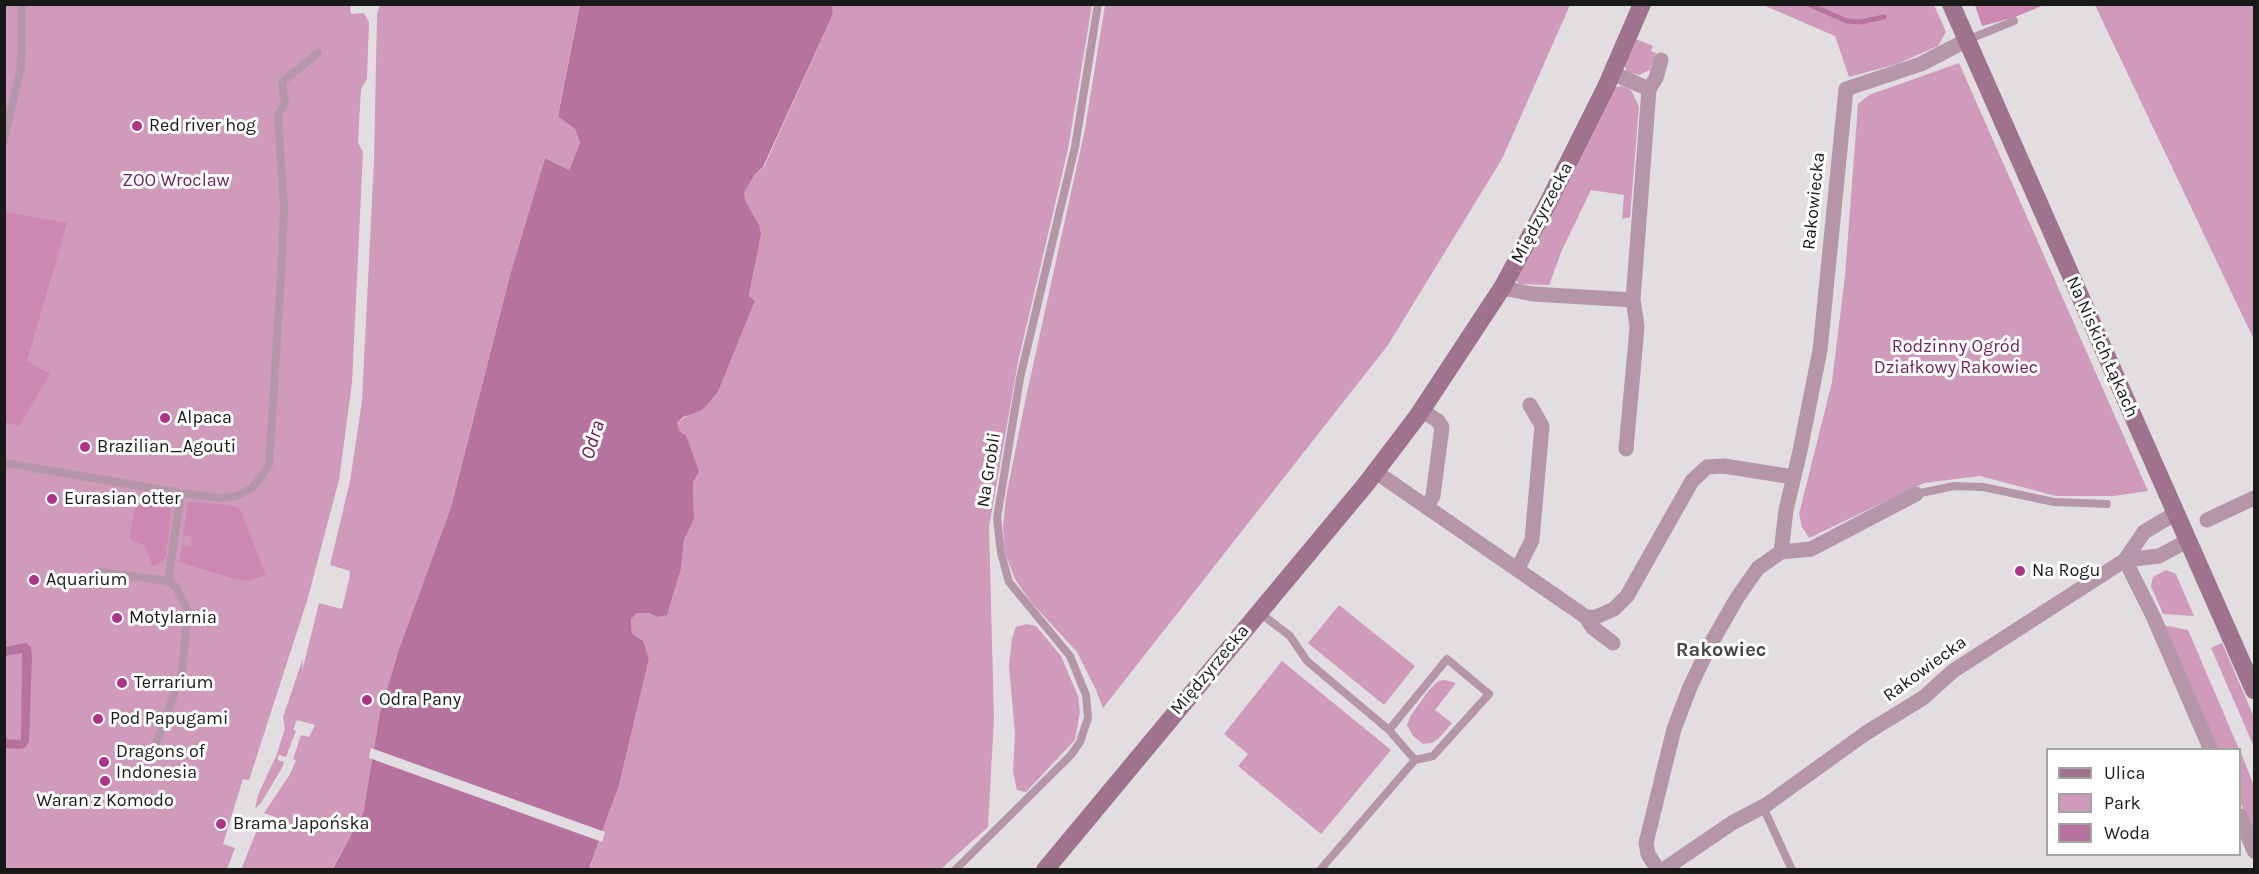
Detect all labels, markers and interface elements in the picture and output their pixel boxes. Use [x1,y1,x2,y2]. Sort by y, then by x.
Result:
place label: Red river hog [149,115,256,137]
marker: Red river hog [130,119,144,133]
street label: Rakowiecka [1798,151,1830,251]
street label: Międzyrzecka [1506,159,1578,267]
park label: ZOO Wroclaw [122,170,230,192]
street label: Na Niskich Łąkach [2061,273,2143,421]
park label: Rodzinny Ogród Działkowy Rakowiec [1874,336,2038,378]
place label: Alpaca [177,407,232,429]
marker: Alpaca [158,411,172,425]
water label: Odra [576,418,610,462]
street label: Na Grobli [972,431,1006,509]
place label: Brazilian_Agouti [97,436,236,458]
marker: Brazilian_Agouti [78,440,92,454]
place label: Eurasian otter [64,488,180,510]
marker: Eurasian otter [45,492,59,506]
place label: Na Rogu [2032,560,2100,582]
marker: Na Rogu [2013,564,2027,578]
place label: Aquarium [46,569,127,591]
marker: Aquarium [27,573,41,587]
place label: Motylarnia [129,607,217,629]
marker: Motylarnia [110,611,124,625]
street label: Międzyrzecka [1166,621,1254,719]
street label: Rakowiecka [1879,631,1971,707]
district label: Rakowiec [1676,638,1766,662]
place label: Terrarium [134,672,213,694]
marker: Terrarium [115,676,129,690]
place label: Odra Pany [379,689,461,711]
marker: Odra Pany [360,693,374,707]
place label: Pod Papugami [110,708,228,730]
marker: Pod Papugami [91,712,105,726]
place label: Dragons of Indonesia [116,741,205,783]
legend [2046,748,2241,856]
marker: Dragons of Indonesia [97,755,111,769]
text: Ulica [2104,762,2145,784]
marker: Waran z Komodo [98,774,112,788]
place label: Waran z Komodo [36,790,174,812]
text: Park [2104,792,2141,814]
place label: Brama Japońska [233,813,370,835]
marker: Brama Japońska [214,817,228,831]
text: Woda [2104,822,2150,844]

